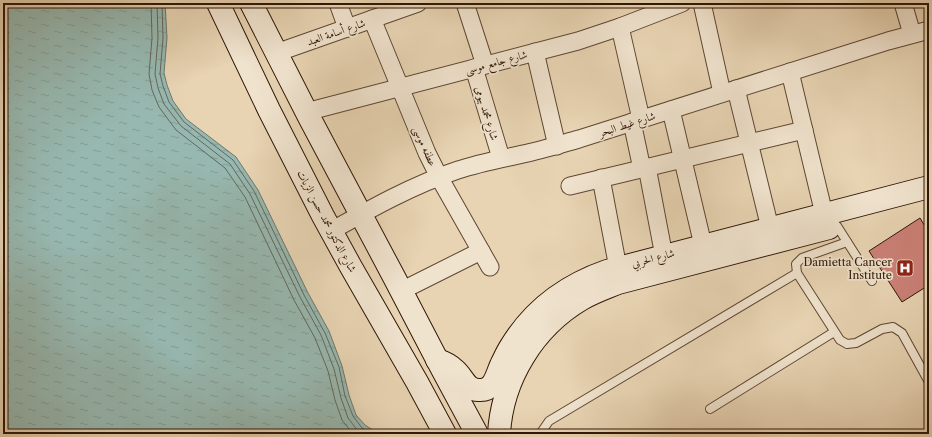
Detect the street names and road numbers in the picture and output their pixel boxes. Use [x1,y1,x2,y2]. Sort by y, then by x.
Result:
street label: شارع أسامة العبد [305,15,368,51]
street label: شارع جامع موسى [463,47,529,80]
street label: شارع محمد بيومى [469,84,502,143]
street label: شارع غيط البحر [596,108,658,143]
street label: عطفه موسى [409,124,440,169]
street label: شارع الدكتور محمد حسن الزيات [291,168,360,276]
street label: شارع الحربي [630,246,677,273]

